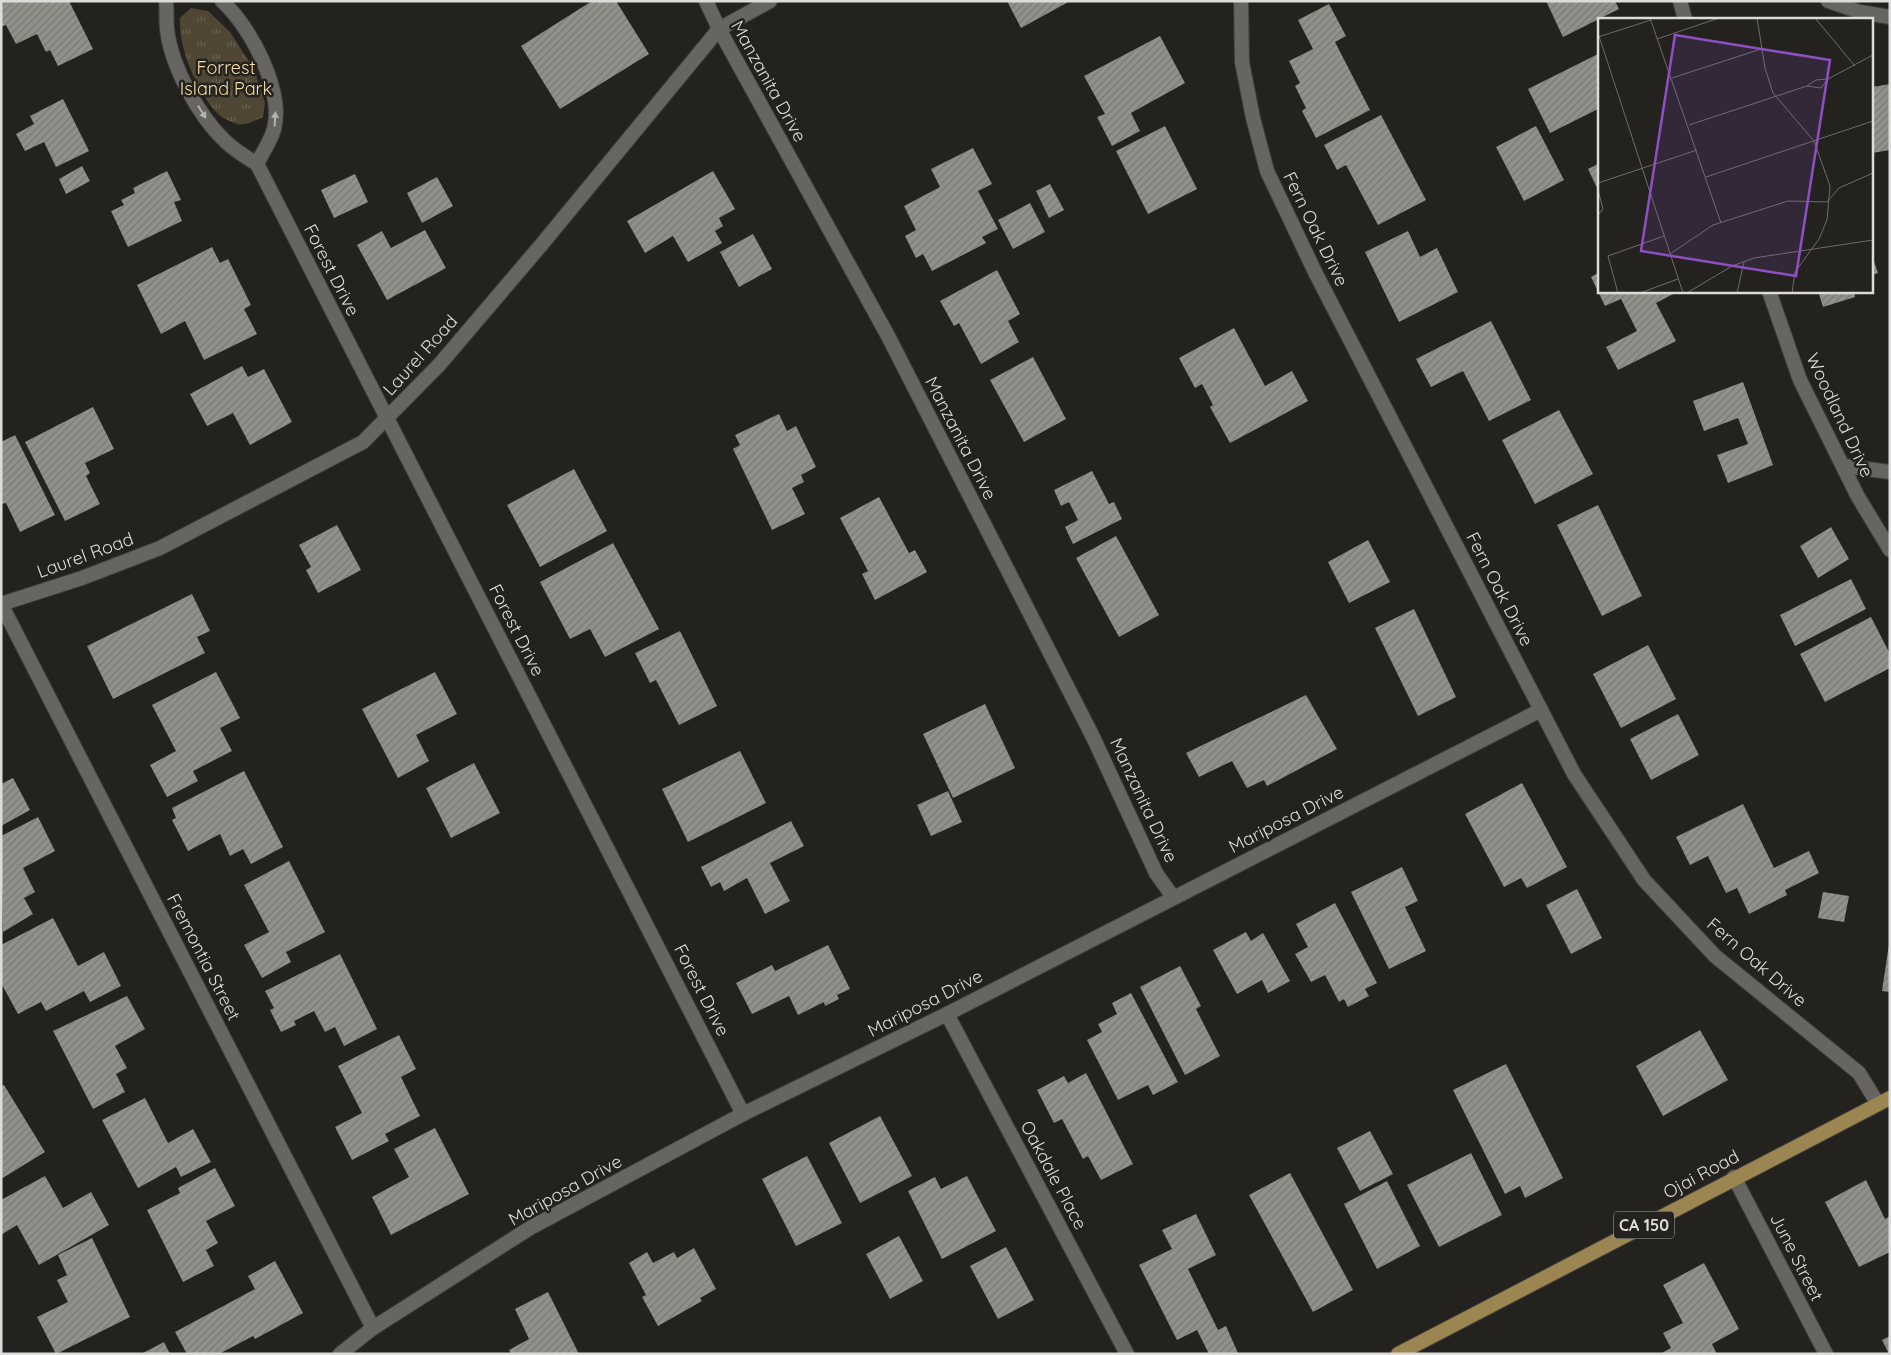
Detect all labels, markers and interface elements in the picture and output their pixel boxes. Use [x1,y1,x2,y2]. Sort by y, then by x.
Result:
street label: Manzanita Drive [726,16,812,146]
inset map [1598,18,1874,292]
park label: Forrest Island Park [180,56,272,100]
one-way arrow [197,106,206,119]
one-way arrow [271,111,279,127]
street label: Fern Oak Drive [1278,168,1354,290]
street label: Forest Drive [299,220,365,320]
street label: Laurel Road [378,310,462,400]
street label: Woodland Drive [1801,349,1879,481]
street label: Manzanita Drive [920,373,1002,503]
street label: Laurel Road [34,527,136,583]
street label: Fern Oak Drive [1461,528,1539,650]
street label: Forest Drive [484,580,550,680]
street label: Manzanita Drive [1105,734,1183,866]
street label: Mariposa Drive [1225,780,1347,858]
street label: Fremontia Street [162,890,246,1024]
street label: Fern Oak Drive [1702,912,1812,1012]
street label: Forest Drive [669,940,735,1040]
street label: Mariposa Drive [864,964,986,1042]
street label: Oakdale Place [1016,1117,1092,1233]
street label: Ojai Road [1659,1144,1743,1204]
street label: Mariposa Drive [504,1149,626,1231]
street label: June Street [1765,1209,1829,1305]
road number: CA 150 [1614,1212,1674,1238]

